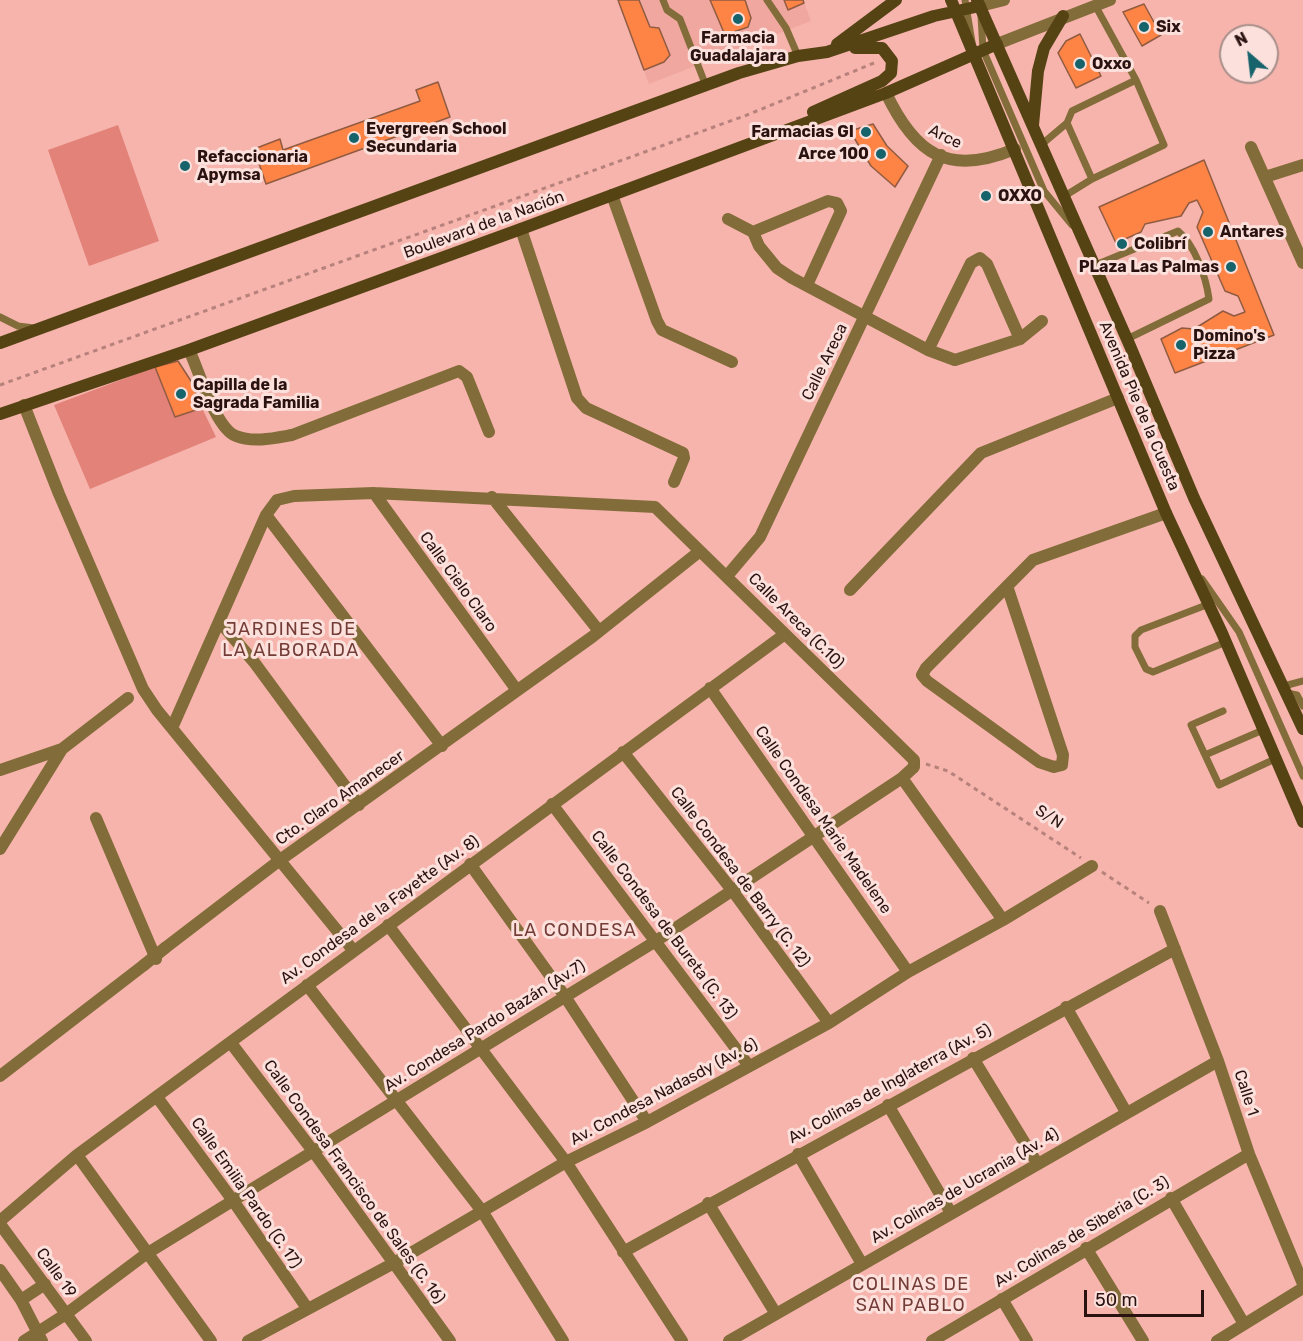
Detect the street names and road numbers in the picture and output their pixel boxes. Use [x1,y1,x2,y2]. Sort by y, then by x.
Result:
street label: Arce [925,121,965,153]
street label: Boulevard de la Nación [401,187,567,263]
street label: Avenida Pie de la Cuesta [1095,318,1183,494]
street label: Calle Areca [798,320,852,404]
street label: Calle Cielo Claro [415,528,501,636]
street label: Calle Areca (C.10) [744,569,848,673]
street label: Calle Condesa Marie Madelene [751,722,895,918]
street label: Cto. Claro Amanecer [272,746,408,850]
street label: Calle Condesa de Barry (C. 12) [666,783,814,971]
street label: S/N [1031,801,1067,833]
street label: Calle Condesa de Bureta (C. 13) [587,827,741,1023]
street label: Av. Condesa de la Fayette (Av. 8) [277,831,483,989]
street label: Av. Condesa Pardo Bazán (Av.7) [381,956,589,1096]
street label: Av. Colinas de Inglaterra (Av. 5) [785,1020,995,1148]
street label: Av. Condesa Nadasdy (Av. 6) [567,1034,761,1150]
street label: Calle Condesa Francisco de Sales (C. 16) [259,1057,449,1307]
street label: Calle 1 [1230,1068,1262,1118]
street label: Calle Emilia Pardo (C. 17) [187,1114,305,1272]
street label: Av. Colinas de Ucrania (Av. 4) [868,1124,1062,1248]
street label: Av. Colinas de Siberia (C. 3) [991,1172,1173,1292]
street label: Calle 19 [32,1245,80,1301]

